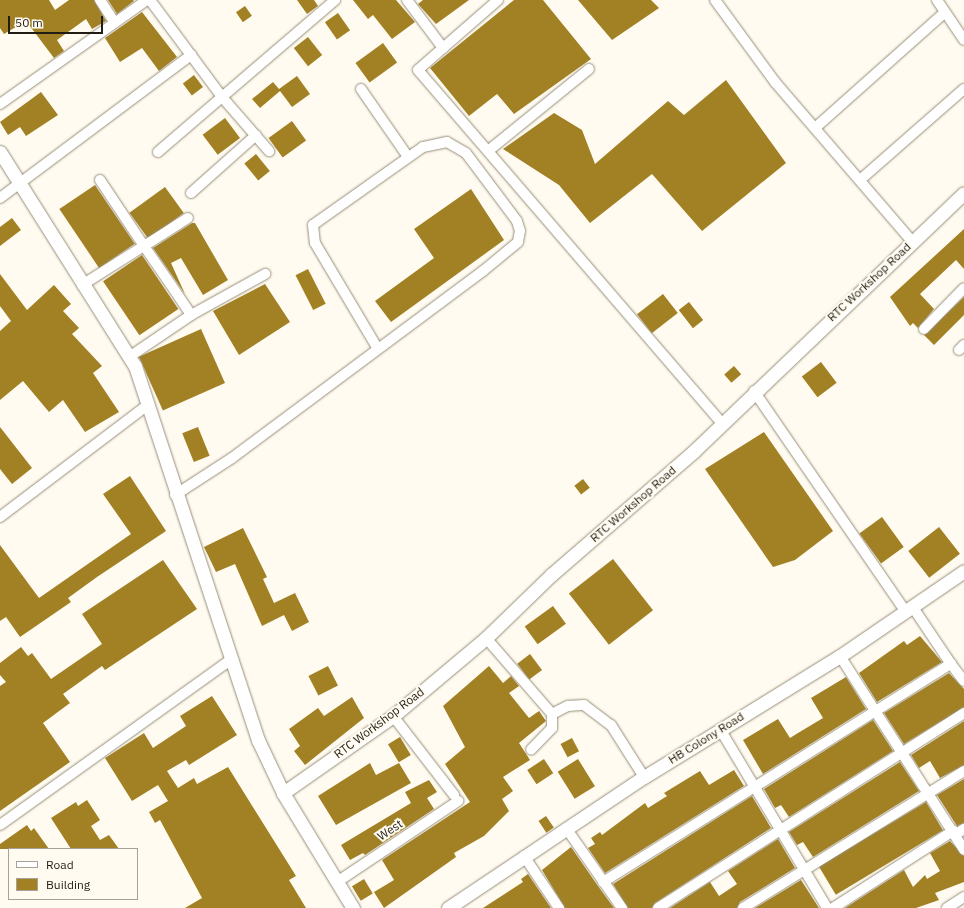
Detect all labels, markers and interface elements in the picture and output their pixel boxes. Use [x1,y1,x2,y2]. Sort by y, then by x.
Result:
scale bar [10,8,105,34]
text: 50 m [15,15,43,30]
street label: RTC Workshop Road [824,240,914,324]
street label: RTC Workshop Road [587,463,679,545]
street label: RTC Workshop Road [331,684,427,762]
street label: HB Colony Road [666,709,746,767]
street label: West [375,816,405,844]
legend [8,848,138,900]
text: Road [46,857,74,872]
text: Building [46,877,90,892]

